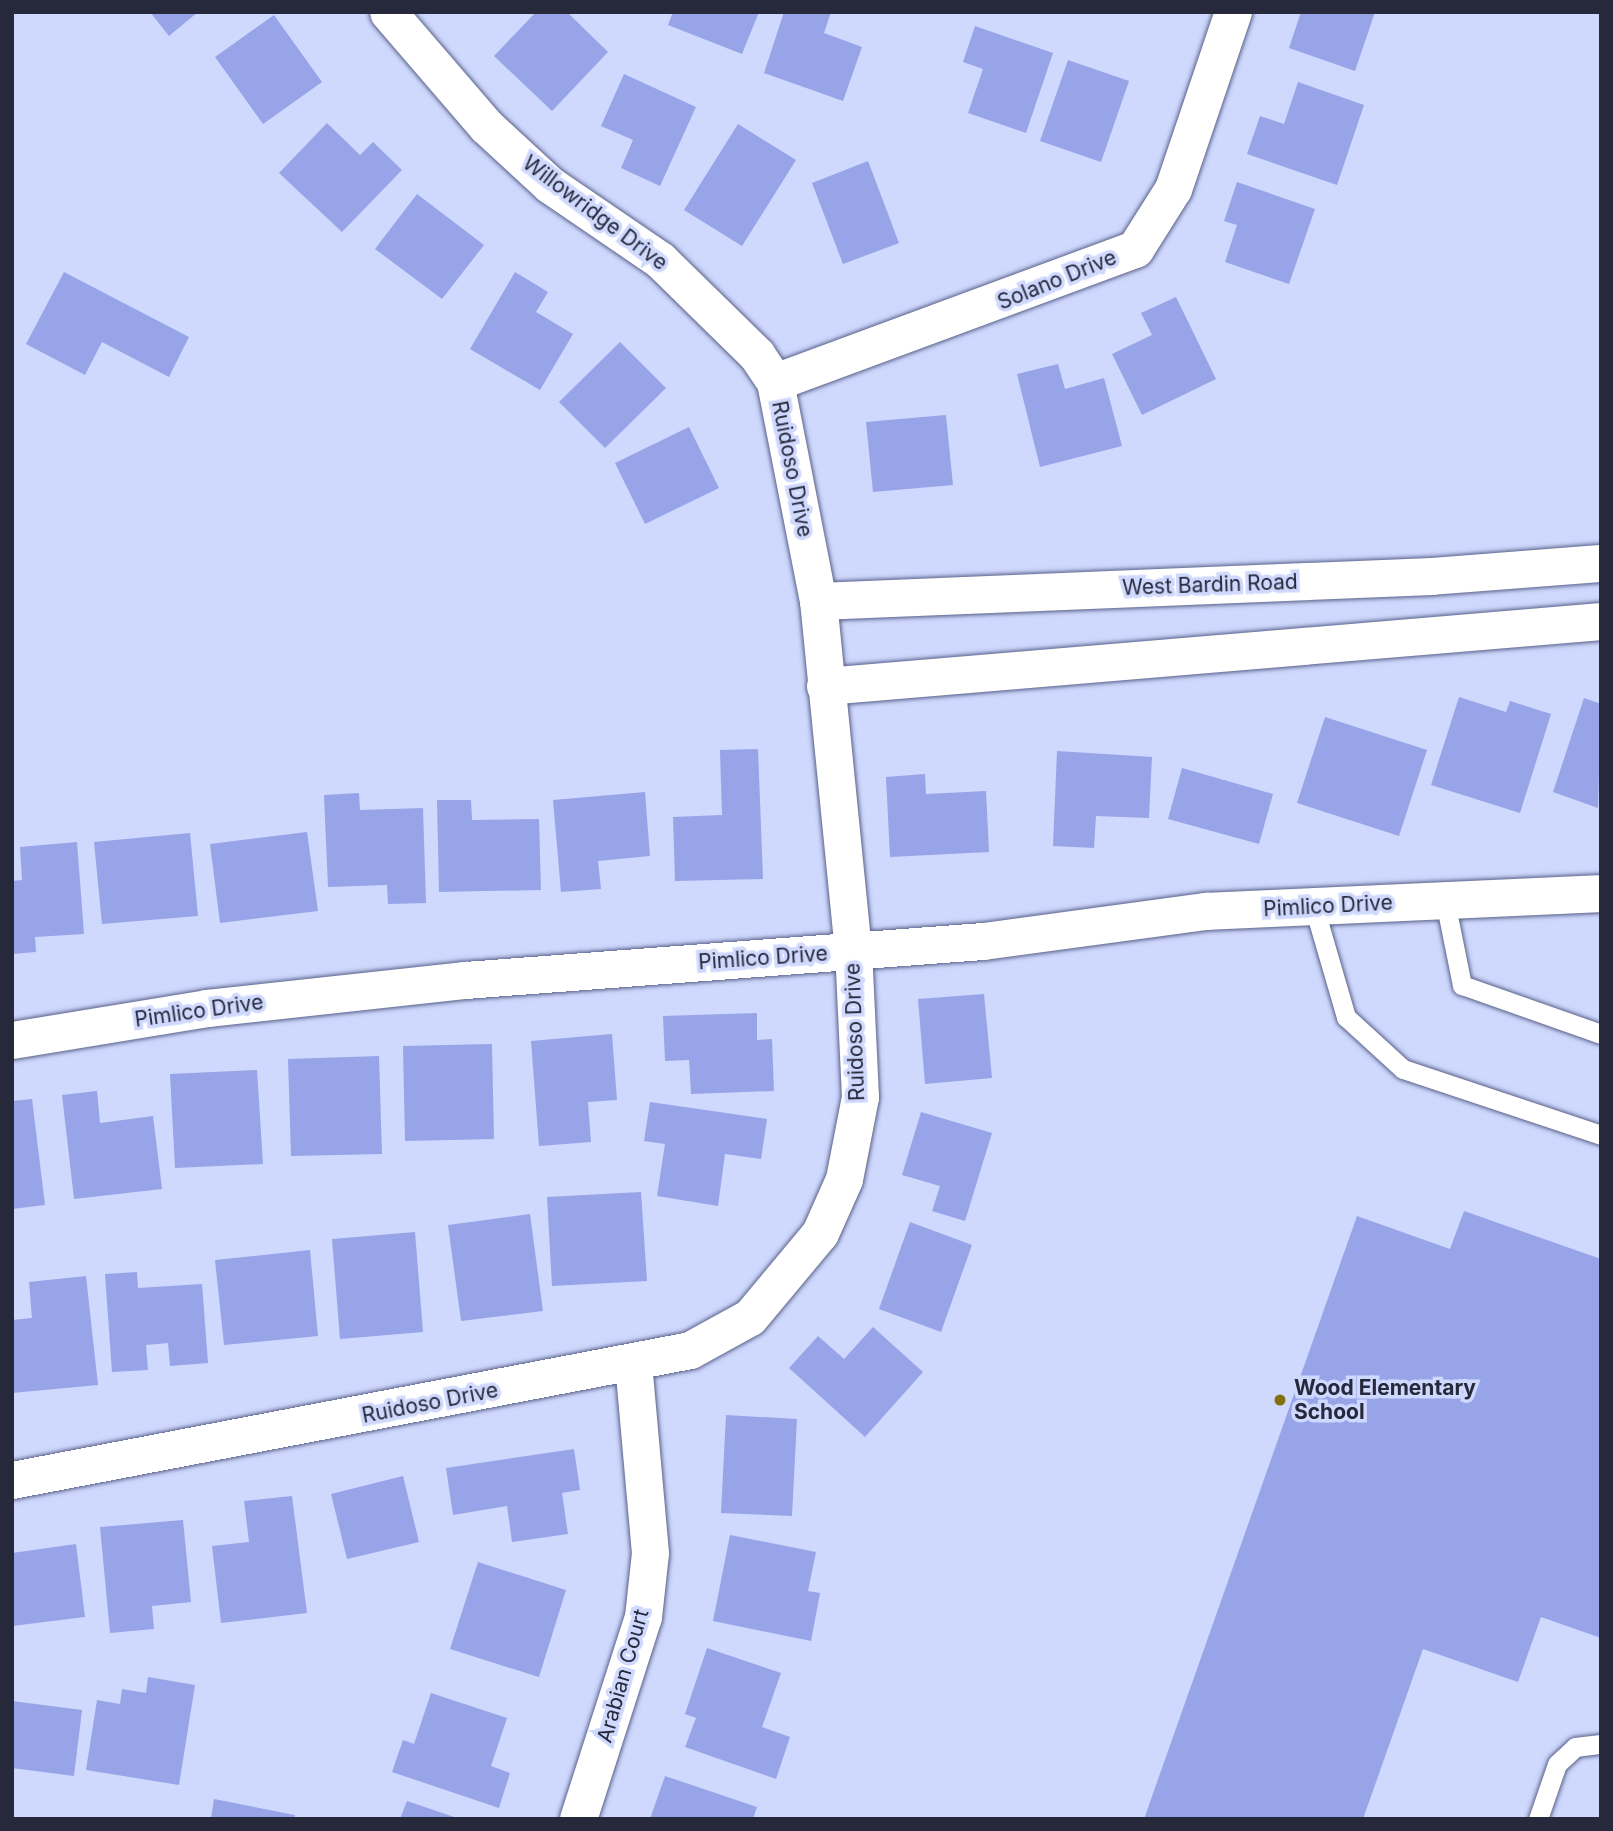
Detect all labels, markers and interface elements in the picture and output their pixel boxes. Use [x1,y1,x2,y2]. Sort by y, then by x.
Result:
street label: Willowridge Drive [518,150,672,276]
street label: Solano Drive [994,245,1120,315]
street label: Ruidoso Drive [766,399,818,539]
street label: West Bardin Road [1122,569,1298,601]
street label: Pimlico Drive [1263,890,1393,922]
street label: Pimlico Drive [697,941,829,975]
street label: Ruidoso Drive [840,963,870,1101]
street label: Pimlico Drive [133,989,265,1033]
place label: Wood Elementary School [1294,1375,1476,1425]
street label: Ruidoso Drive [360,1377,500,1429]
marker: Wood Elementary School [1272,1392,1288,1408]
street label: Arabian Court [592,1606,654,1746]

